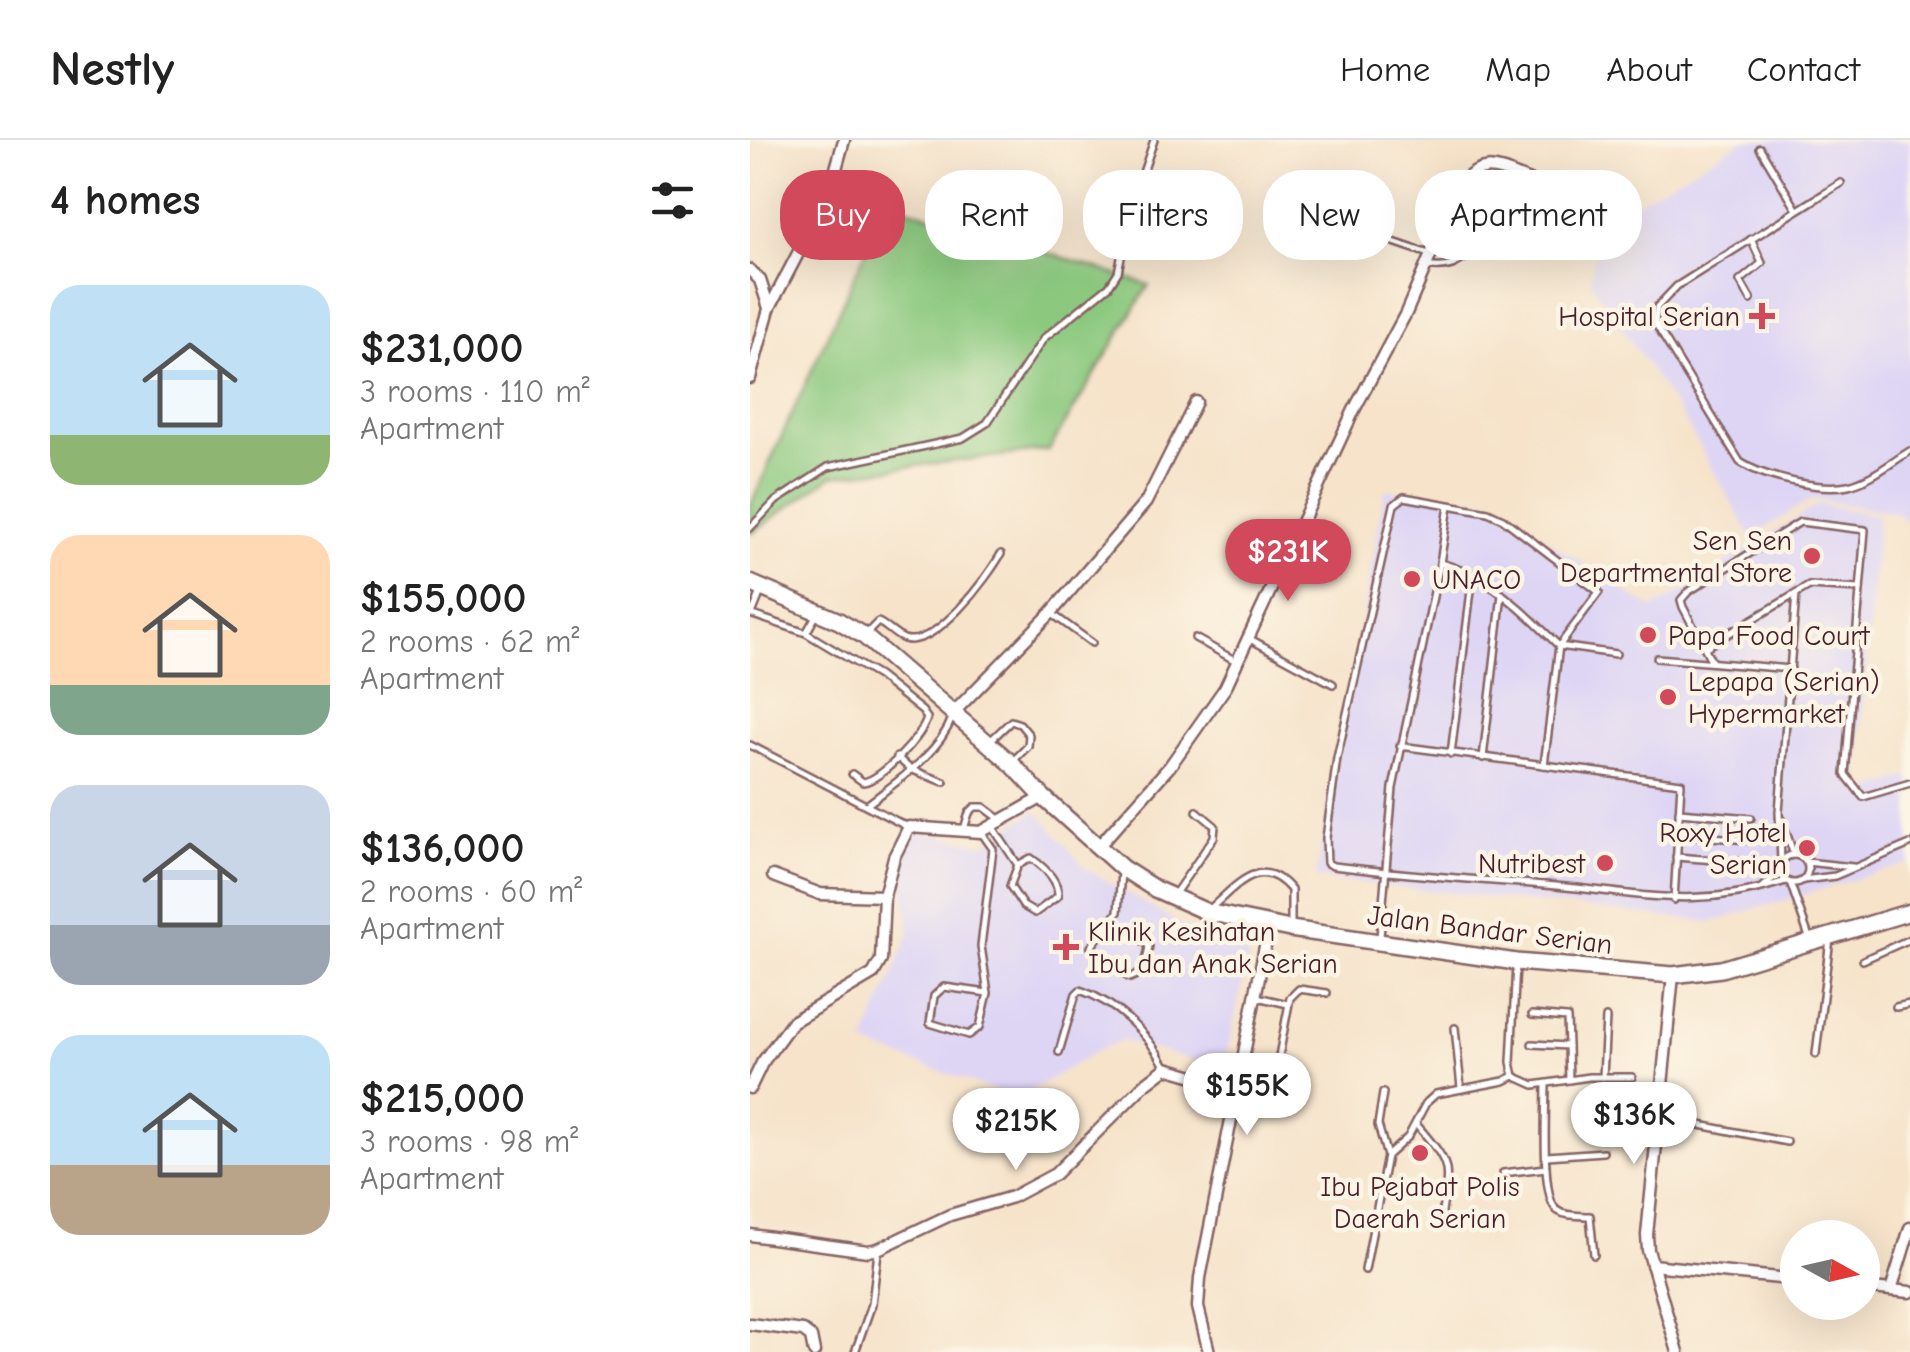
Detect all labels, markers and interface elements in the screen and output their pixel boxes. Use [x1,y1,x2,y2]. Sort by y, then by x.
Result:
text: Nestly [50,42,174,97]
text: Home [1340,49,1430,90]
text: Map [1485,49,1551,90]
text: About [1606,49,1692,90]
text: Contact [1747,49,1860,90]
chip: Buy [780,170,905,260]
chip: Rent [925,170,1063,260]
chip: Filters [1083,170,1243,260]
chip: New [1263,170,1395,260]
chip: Apartment [1415,170,1642,260]
icon: filters [645,173,700,228]
text: 4 homes [50,176,200,225]
place label: Hospital Serian [1558,301,1740,333]
marker: Hospital Serian [1749,303,1775,329]
text: $231,000 [360,324,524,373]
icon: home [130,325,250,445]
text: 3 rooms · 110 m² [360,373,590,410]
text: Apartment [360,410,503,447]
pin: $231K [1218,519,1358,604]
place label: Sen Sen Departmental Store [1560,525,1792,589]
text: $231K [1247,533,1329,570]
marker: Sen Sen Departmental Store [1801,545,1823,567]
place label: UNACO [1432,564,1521,596]
marker: UNACO [1401,568,1423,590]
text: $155,000 [360,574,527,623]
icon: home [130,575,250,695]
place label: Papa Food Court [1668,620,1870,652]
text: 2 rooms · 62 m² [360,623,579,660]
marker: Papa Food Court [1637,624,1659,646]
text: Apartment [360,660,503,697]
place label: Lepapa (Serian) Hypermarket [1688,666,1880,730]
marker: Lepapa (Serian) Hypermarket [1657,686,1679,708]
place label: Roxy Hotel Serian [1659,817,1787,881]
text: $136,000 [360,824,525,873]
icon: home [130,825,250,945]
marker: Roxy Hotel Serian [1796,837,1818,859]
place label: Nutribest [1478,848,1586,880]
marker: Nutribest [1594,852,1616,874]
text: 2 rooms · 60 m² [360,873,582,910]
street label: Jalan Bandar Serian [1366,899,1614,961]
text: Apartment [360,910,503,947]
place label: Klinik Kesihatan Ibu dan Anak Serian [1088,916,1338,980]
marker: Klinik Kesihatan Ibu dan Anak Serian [1053,934,1079,960]
pin: $155K [1177,1053,1317,1138]
text: $155K [1205,1067,1289,1104]
text: $215,000 [360,1074,525,1123]
icon: home [130,1075,250,1195]
pin: $136K [1564,1082,1704,1167]
pin: $215K [946,1088,1086,1173]
text: $136K [1593,1096,1675,1133]
text: $215K [975,1102,1057,1139]
text: 3 rooms · 98 m² [360,1123,578,1160]
marker: Ibu Pejabat Polis Daerah Serian [1409,1142,1431,1164]
text: Apartment [360,1160,503,1197]
place label: Ibu Pejabat Polis Daerah Serian [1320,1171,1520,1235]
north arrow [1780,1220,1880,1320]
map controls [1780,1220,1880,1320]

